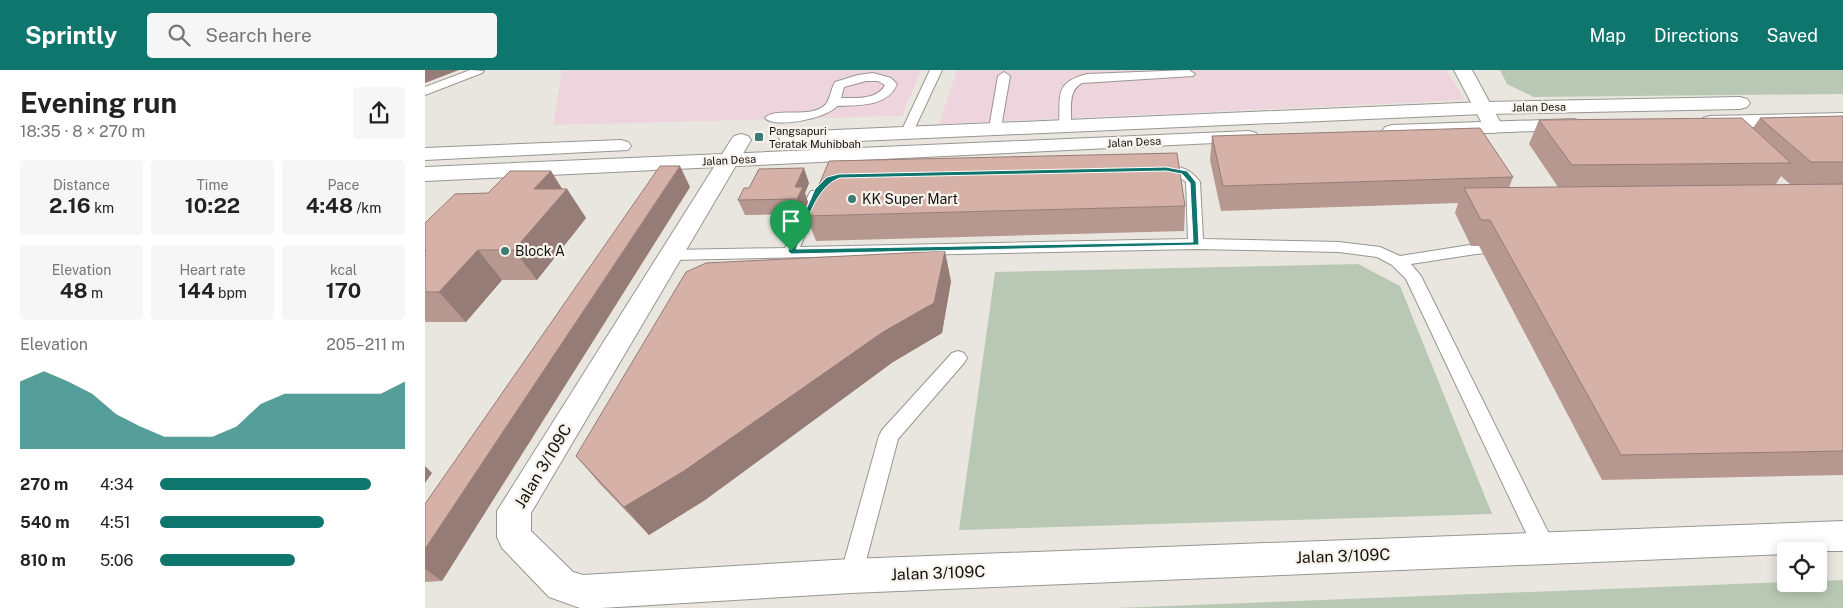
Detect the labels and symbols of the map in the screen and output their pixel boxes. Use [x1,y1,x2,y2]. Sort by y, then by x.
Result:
street label: Jalan Desa [1512,101,1566,113]
place label: Pangsapuri Teratak Muhibbah [769,125,861,150]
marker: Pangsapuri Teratak Muhibbah [753,131,765,143]
street label: Jalan Desa [1107,135,1161,149]
street label: Jalan Desa [702,153,756,167]
place label: KK Super Mart [862,191,958,207]
marker: KK Super Mart [846,193,858,205]
pin [770,200,812,251]
place label: Block A [515,243,565,259]
marker: Block A [499,245,511,257]
street label: Jalan 3/109C [510,421,576,511]
street label: Jalan 3/109C [1295,545,1391,567]
street label: Jalan 3/109C [890,562,986,584]

